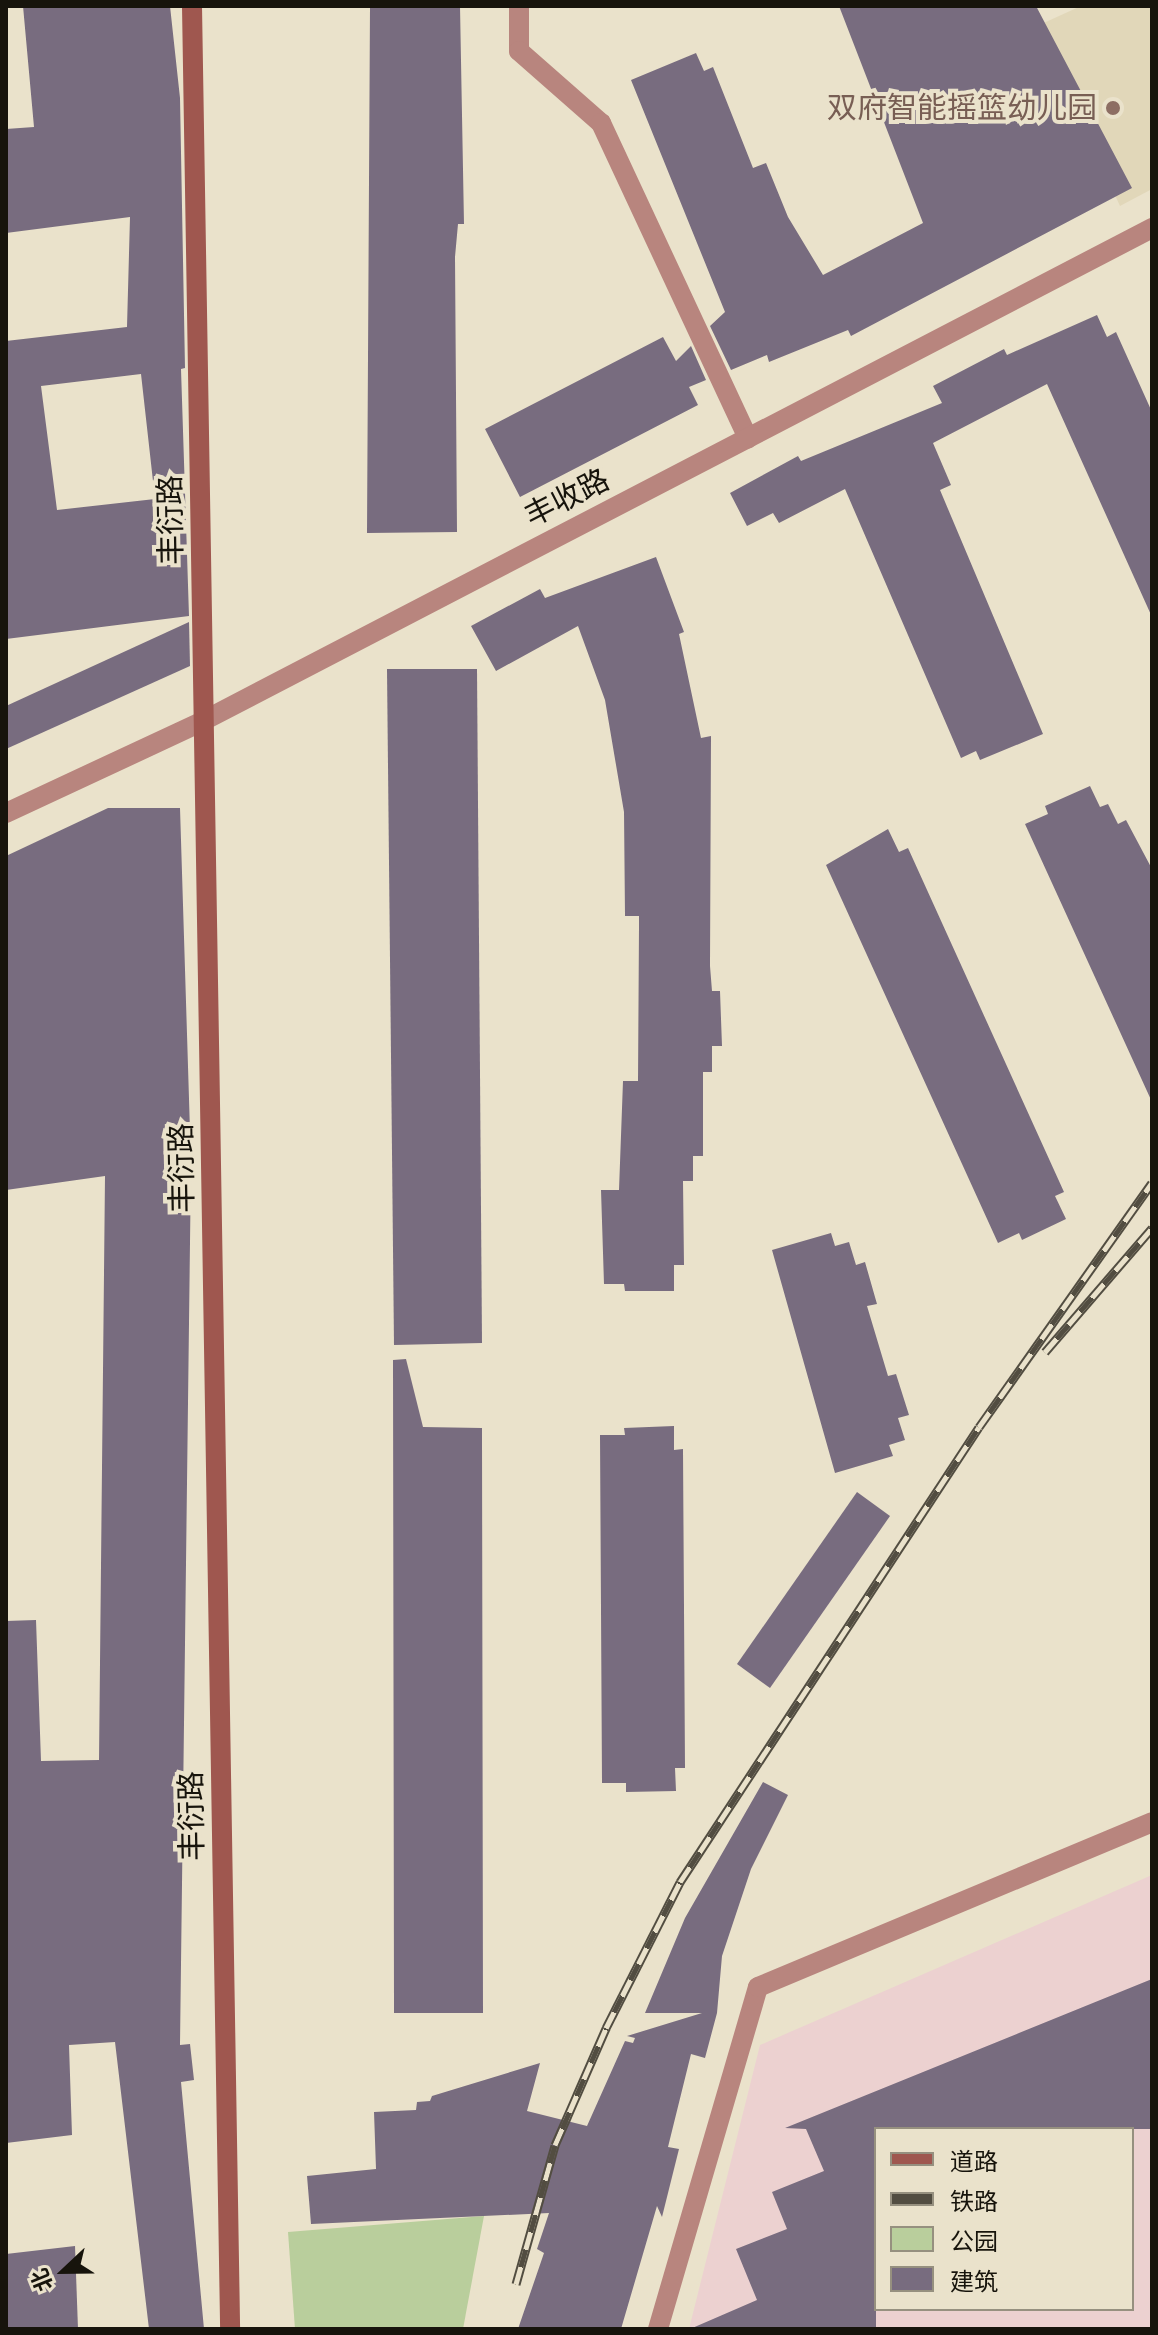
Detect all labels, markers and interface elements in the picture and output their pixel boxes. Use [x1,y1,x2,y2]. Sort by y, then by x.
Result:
place label: 双府智能摇篮幼儿园 [827,90,1097,126]
marker: 双府智能摇篮幼儿园 [1104,99,1122,117]
street label: 丰收路 [519,462,615,534]
street label: 丰衍路 [152,475,190,565]
street label: 丰衍路 [163,1123,201,1213]
street label: 丰衍路 [173,1771,211,1861]
legend [874,2127,1134,2311]
text: 道路 [950,2146,998,2177]
text: 铁路 [950,2186,998,2217]
text: 公园 [950,2226,998,2257]
north arrow [24,2231,104,2311]
text: 北 [25,2265,59,2295]
text: 建筑 [950,2266,998,2297]

